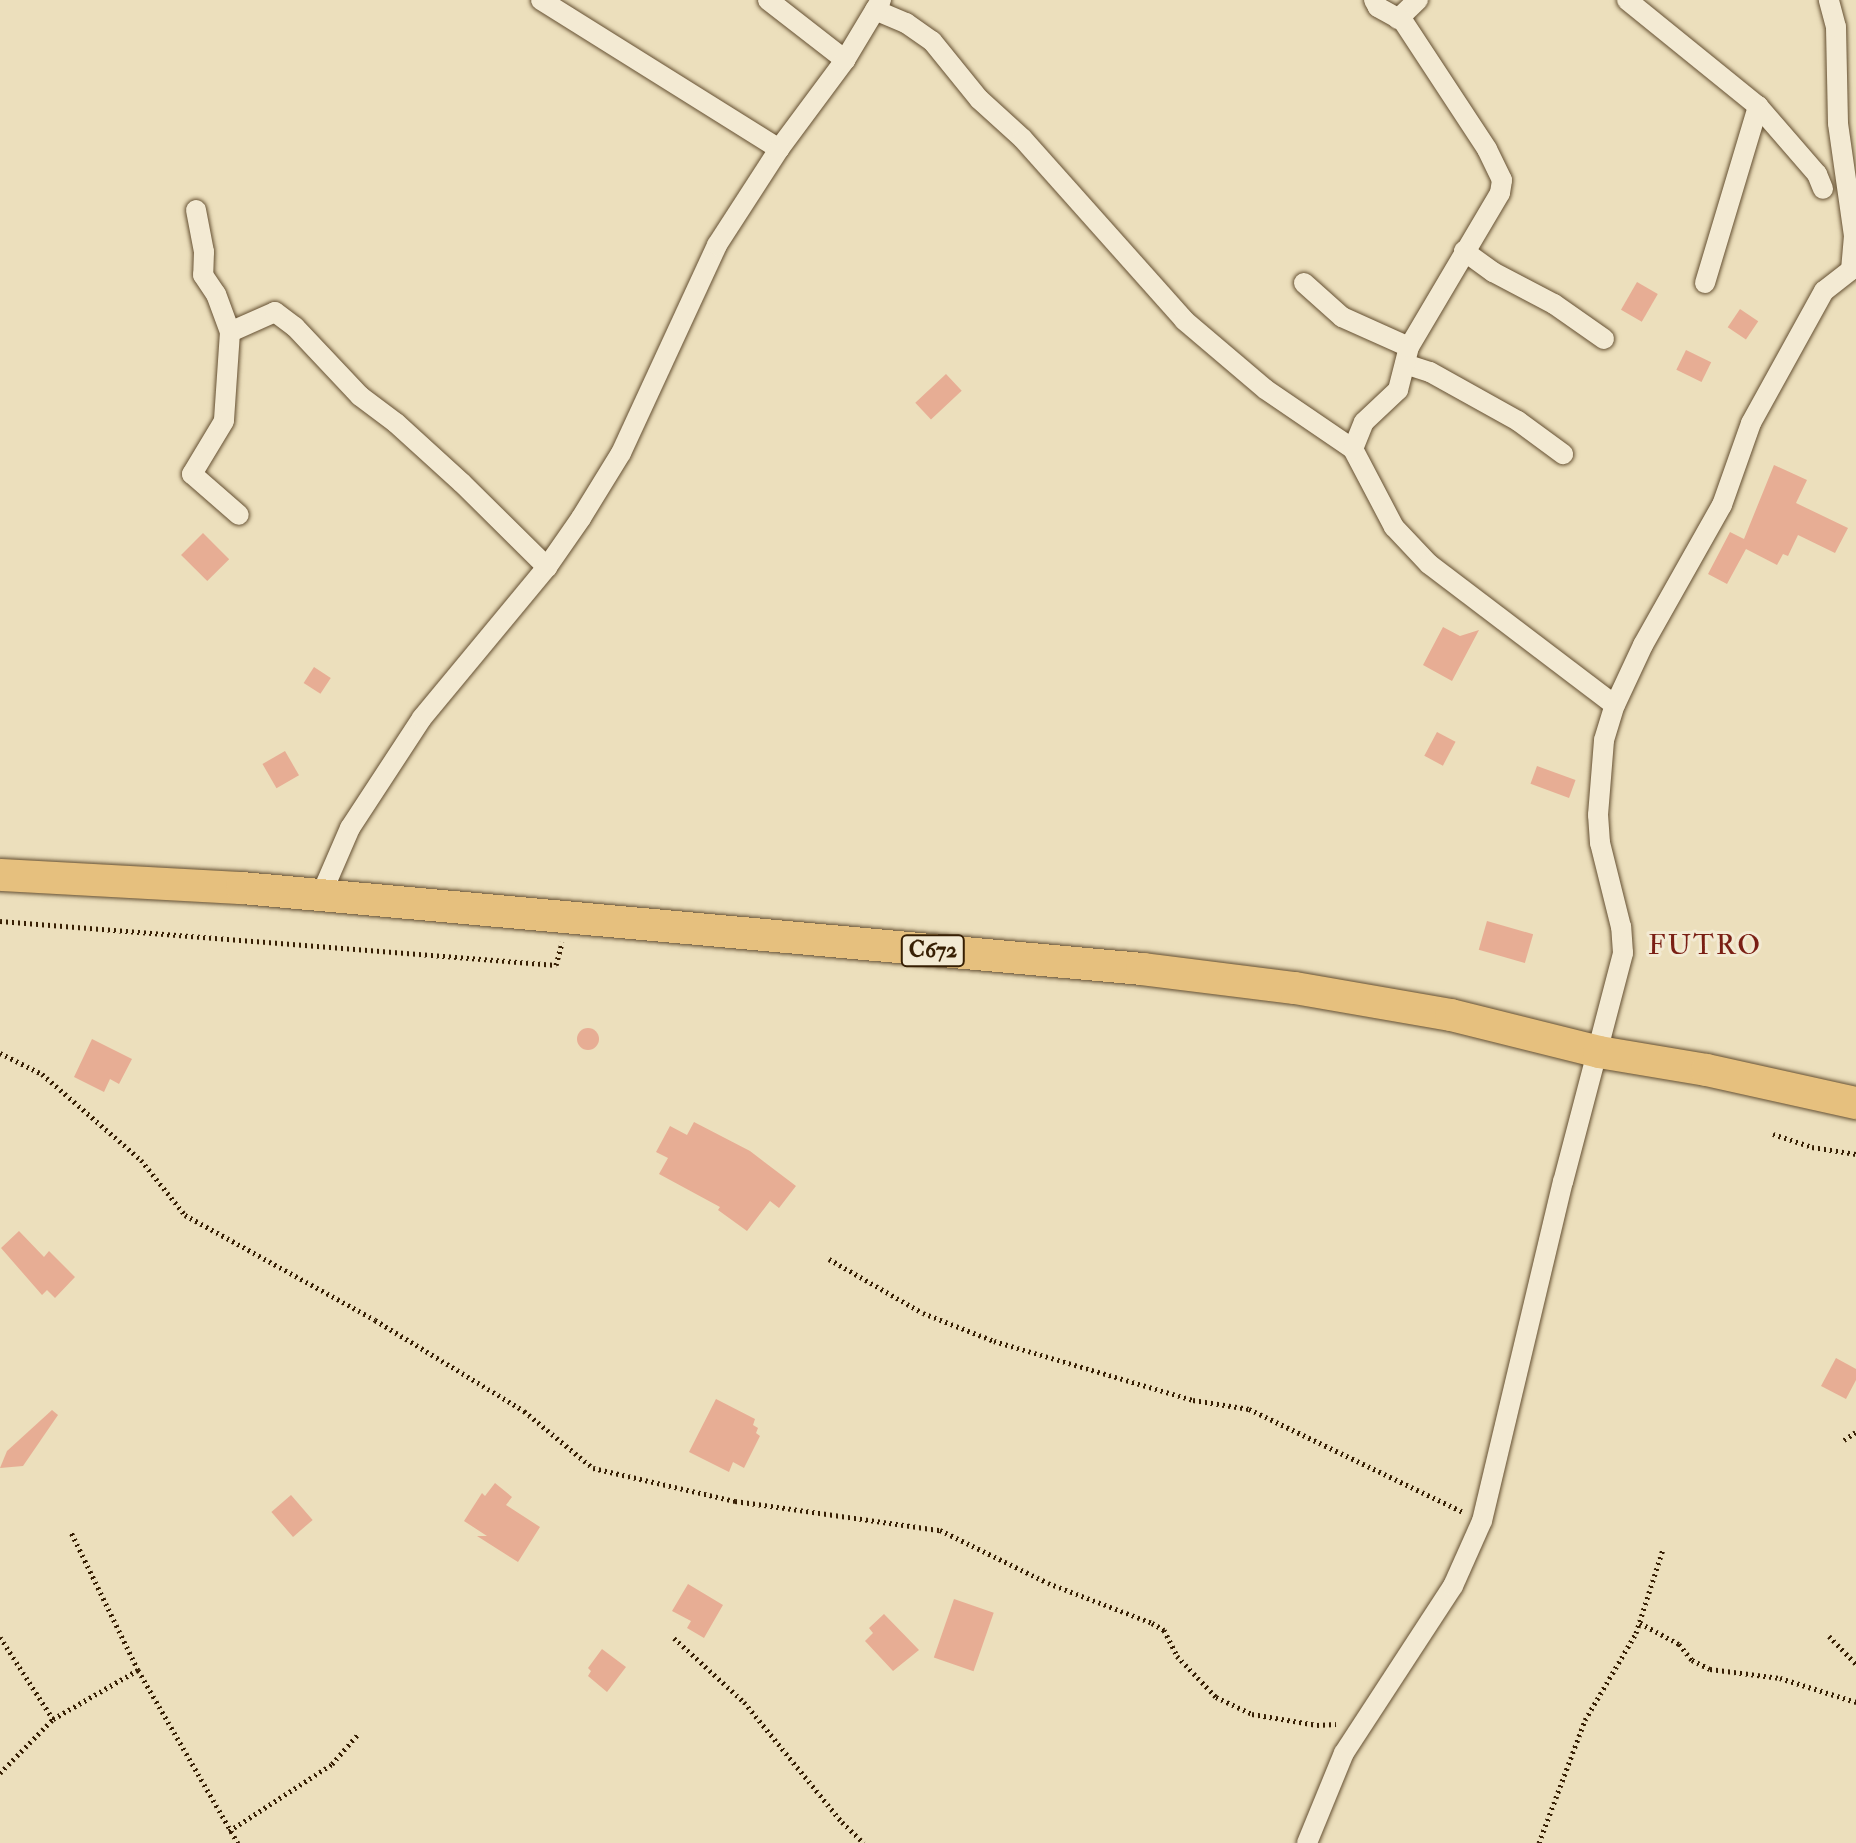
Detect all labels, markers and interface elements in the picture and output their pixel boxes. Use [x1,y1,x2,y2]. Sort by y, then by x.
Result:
district label: FUTRO [1648,929,1762,963]
road number: C672 [899,933,967,969]

